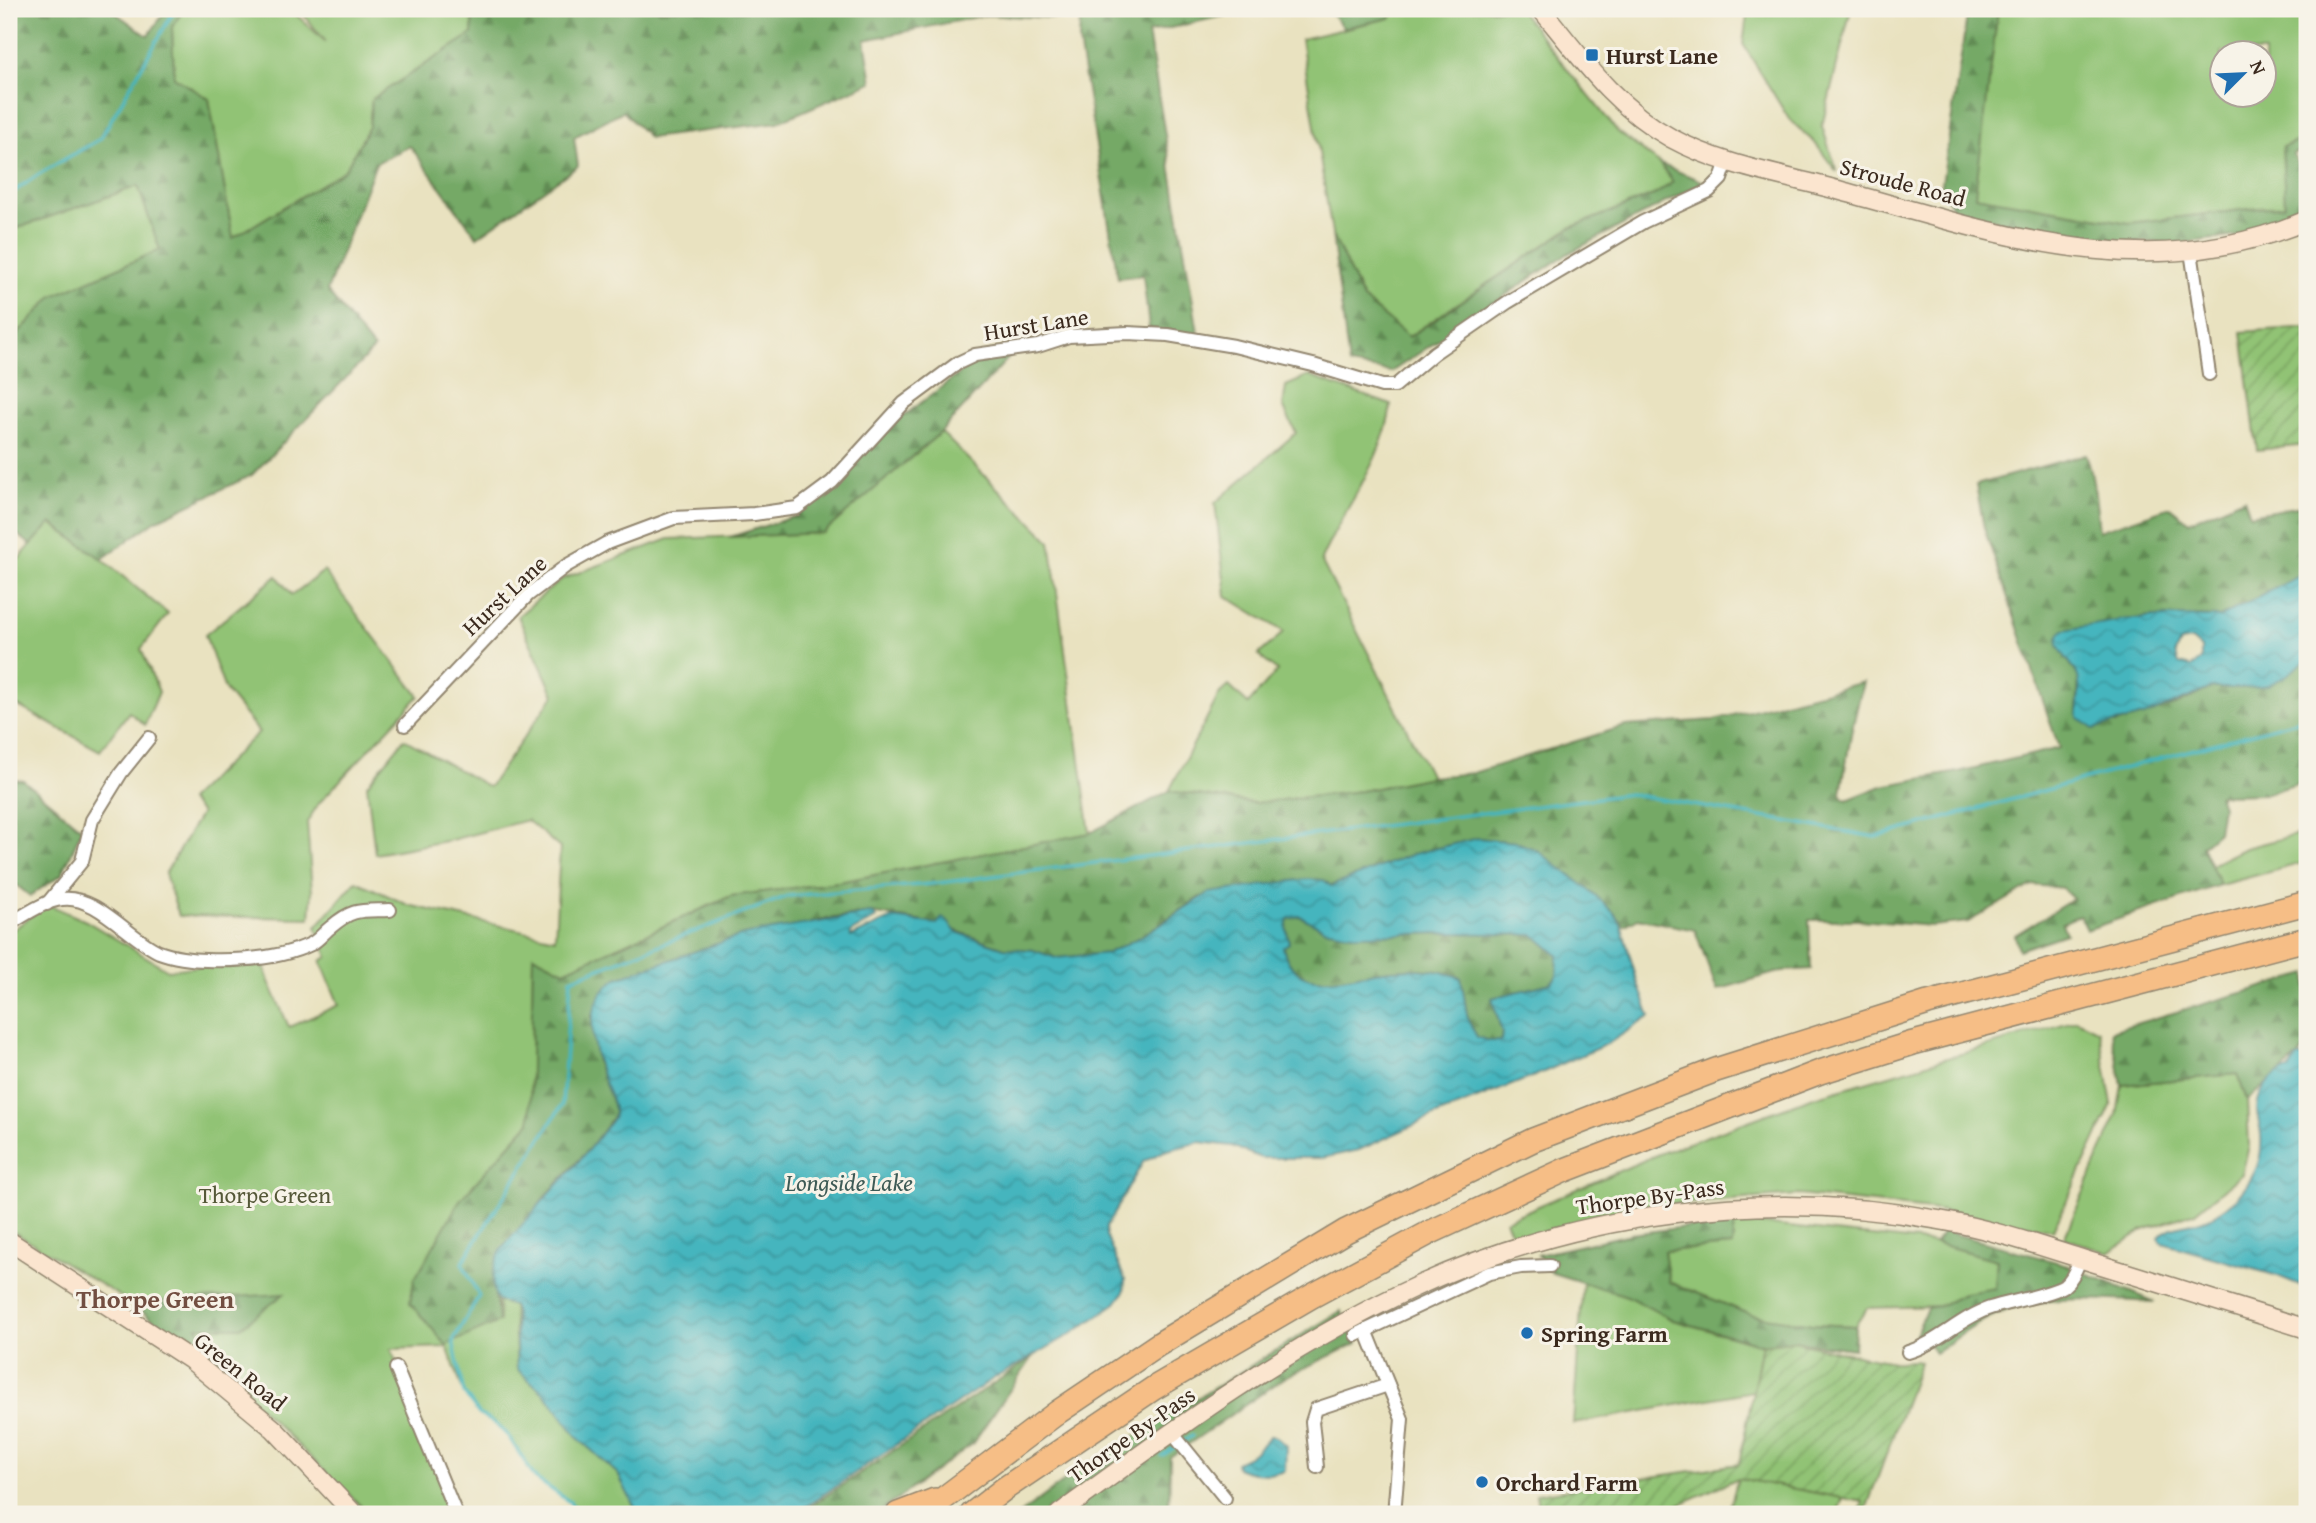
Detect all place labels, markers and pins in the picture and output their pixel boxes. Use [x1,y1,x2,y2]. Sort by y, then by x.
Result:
place label: Hurst Lane [1606,39,1718,72]
marker: Hurst Lane [1584,47,1600,63]
place label: Spring Farm [1541,1317,1668,1350]
marker: Spring Farm [1519,1325,1535,1341]
place label: Orchard Farm [1496,1466,1638,1499]
marker: Orchard Farm [1474,1474,1490,1490]

